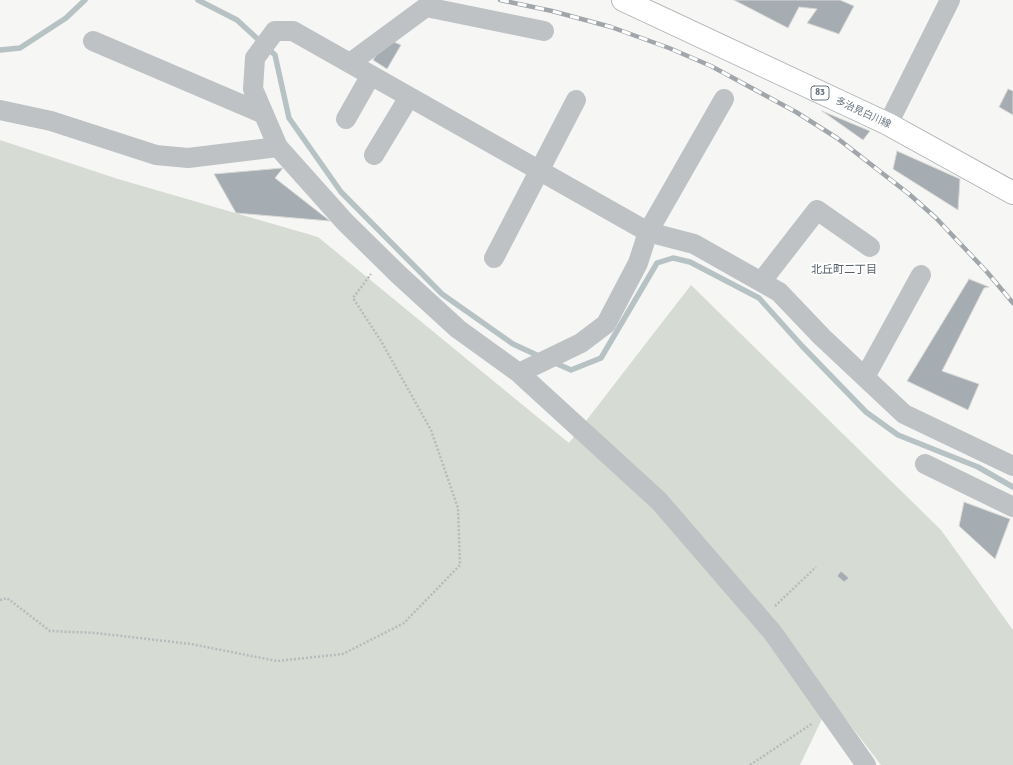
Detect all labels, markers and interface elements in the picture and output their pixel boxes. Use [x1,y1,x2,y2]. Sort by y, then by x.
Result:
road number: 83 [811,86,829,100]
street label: 多治見白川線 [833,95,893,131]
district label: 北丘町二丁目 [811,263,877,277]

